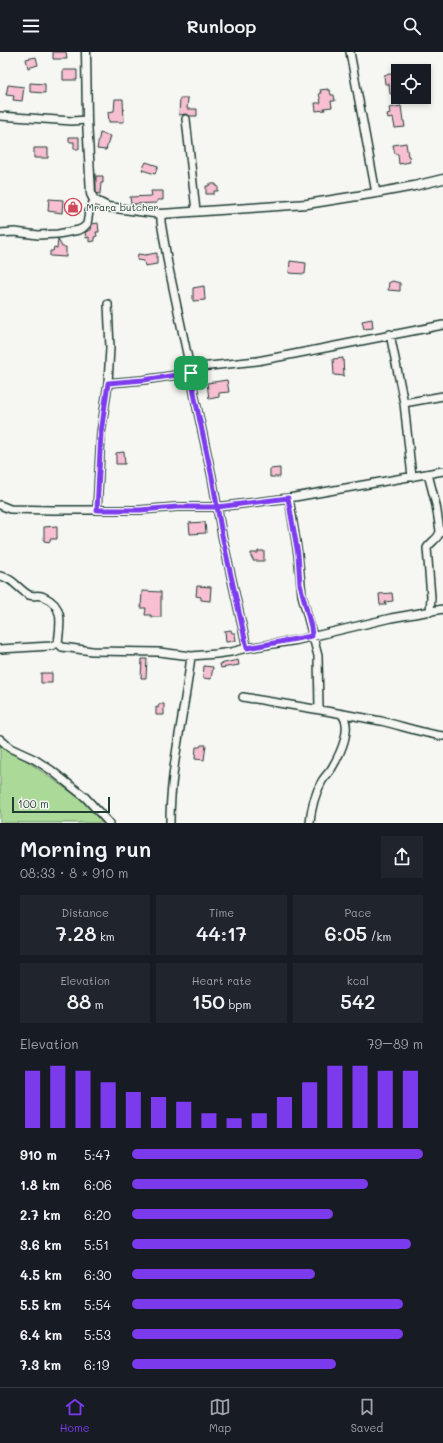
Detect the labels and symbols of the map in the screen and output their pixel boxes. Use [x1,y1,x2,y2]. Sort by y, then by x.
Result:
shop icon: Mrara butcher [63,197,83,217]
place label: Mrara butcher [86,200,159,214]
pin [174,356,208,390]
scale bar [12,795,110,814]

